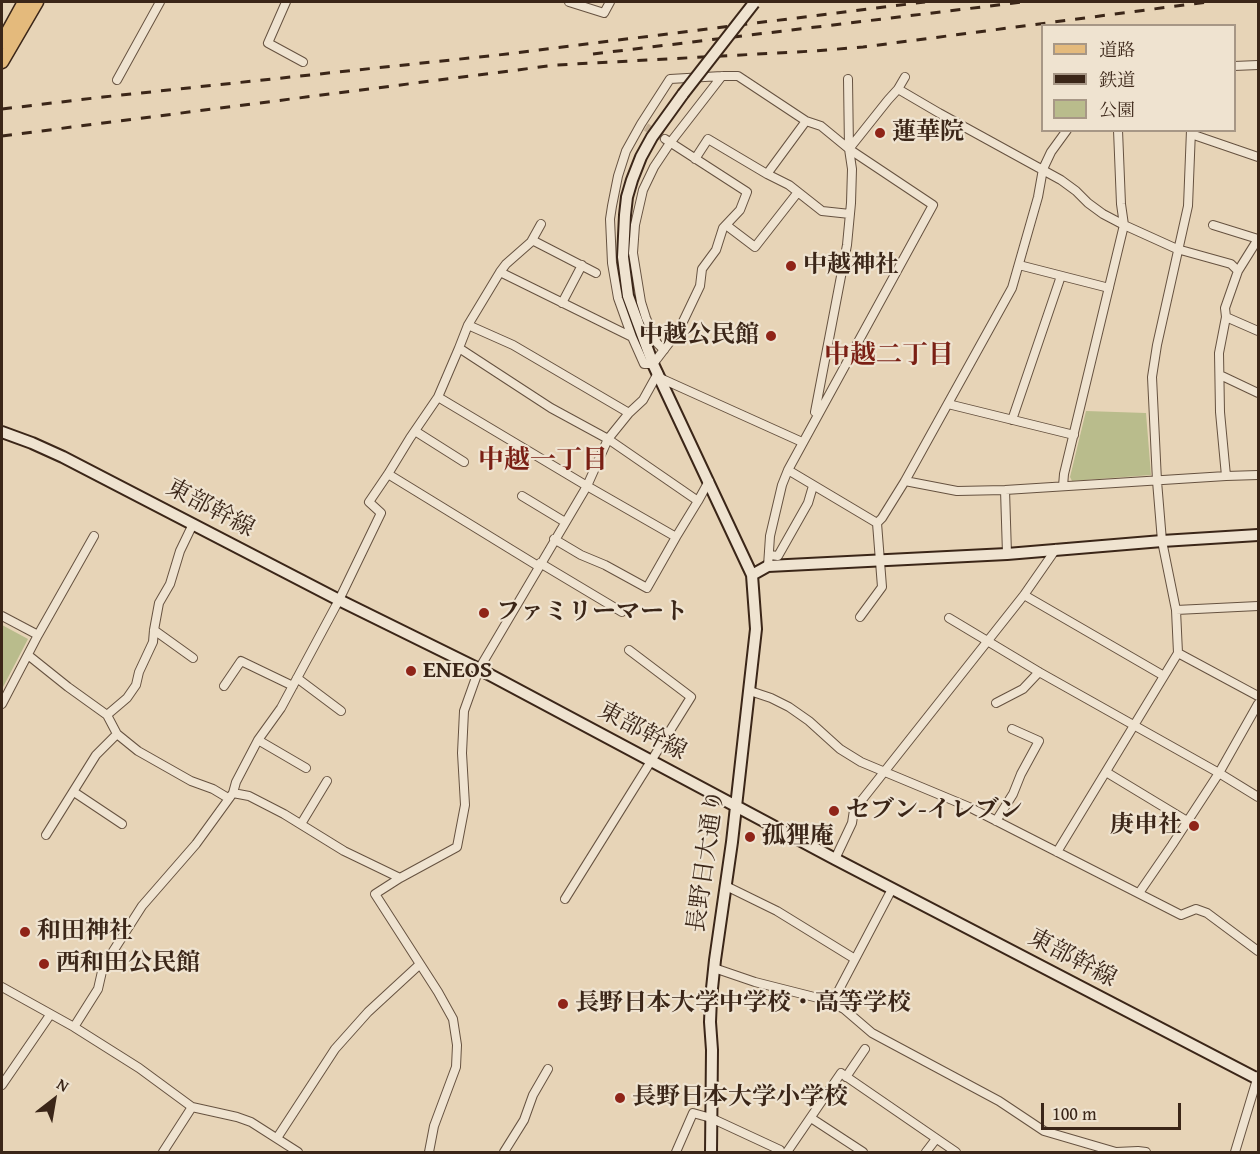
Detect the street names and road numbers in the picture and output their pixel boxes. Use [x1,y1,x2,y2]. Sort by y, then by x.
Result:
street label: 東部幹線 [161,474,259,544]
street label: 東部幹線 [593,697,691,767]
street label: 長野日大通り [683,788,731,934]
street label: 東部幹線 [1023,924,1121,994]

